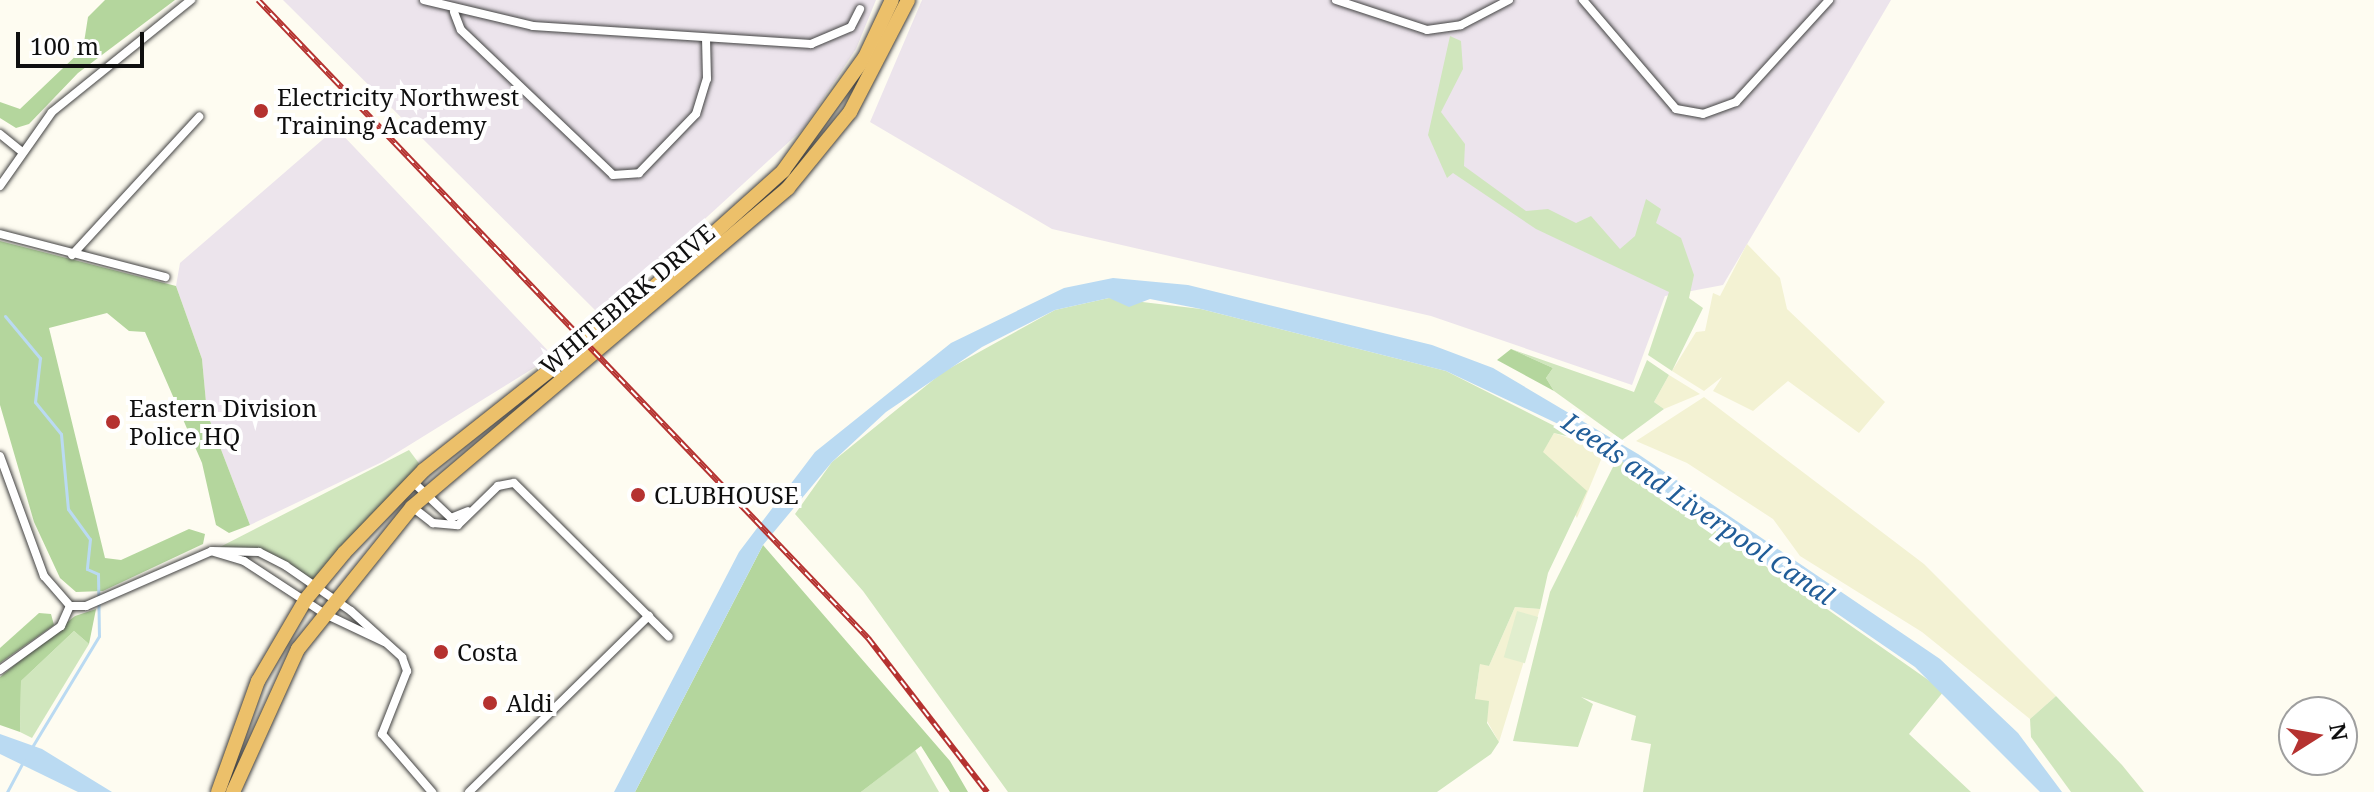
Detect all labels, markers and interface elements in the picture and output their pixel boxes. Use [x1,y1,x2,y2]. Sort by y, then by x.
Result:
scale bar [20,16,148,66]
text: 100 m [30,29,99,62]
place label: Electricity Northwest Training Academy [277,83,519,139]
marker: Electricity Northwest Training Academy [252,102,270,120]
street label: WHITEBIRK DRIVE [534,218,720,380]
place label: Eastern Division Police HQ [129,394,317,450]
water label: Leeds and Liverpool Canal [1556,406,1840,612]
marker: Eastern Division Police HQ [104,413,122,431]
place label: CLUBHOUSE [654,481,799,509]
marker: CLUBHOUSE [629,486,647,504]
place label: Costa [457,638,518,666]
marker: Costa [432,643,450,661]
place label: Aldi [506,689,553,717]
marker: Aldi [481,694,499,712]
north arrow [2278,696,2358,776]
text: N [2323,720,2356,743]

